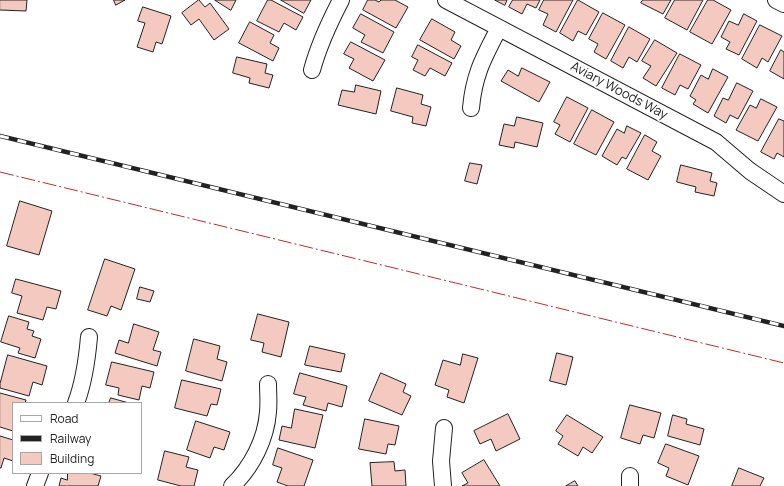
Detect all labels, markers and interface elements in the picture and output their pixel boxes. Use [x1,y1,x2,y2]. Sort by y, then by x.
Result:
street label: Aviary Woods Way [568,59,670,123]
legend [12,402,142,474]
text: Road [50,410,78,427]
text: Railway [50,430,91,447]
text: Building [50,450,94,467]

